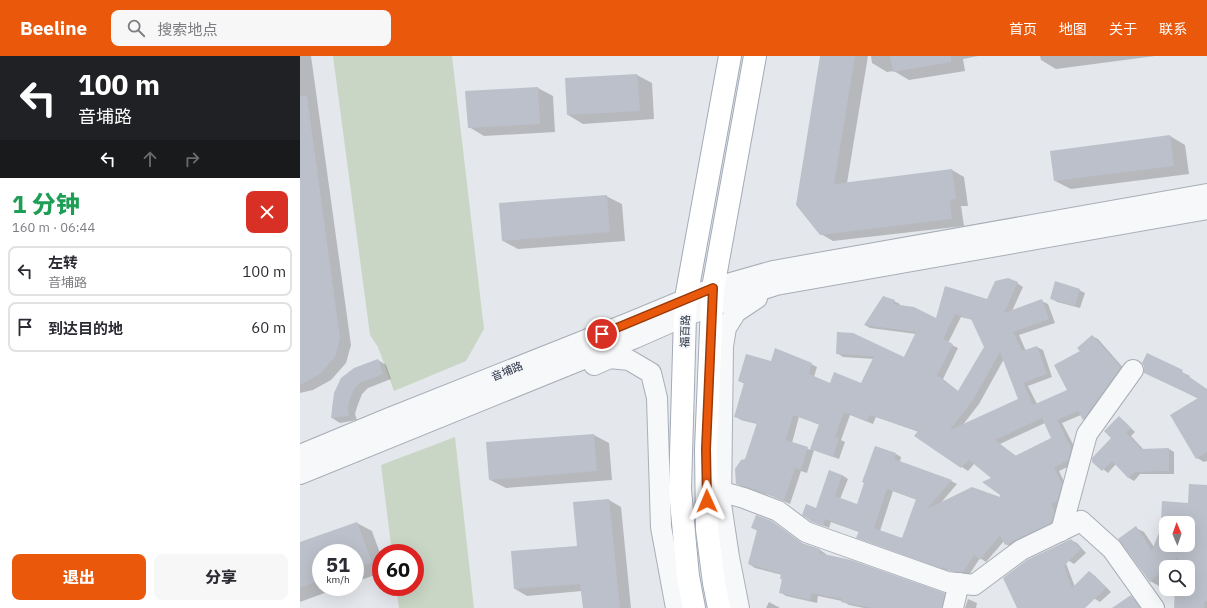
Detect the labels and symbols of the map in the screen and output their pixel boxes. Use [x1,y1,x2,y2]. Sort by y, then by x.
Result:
street label: 福百路 [677,314,693,348]
pin [585,317,619,351]
street label: 音埔路 [489,358,525,384]
position arrow [686,480,728,522]
north arrow [1159,516,1195,552]
speed limit sign: 60 [372,544,424,596]

